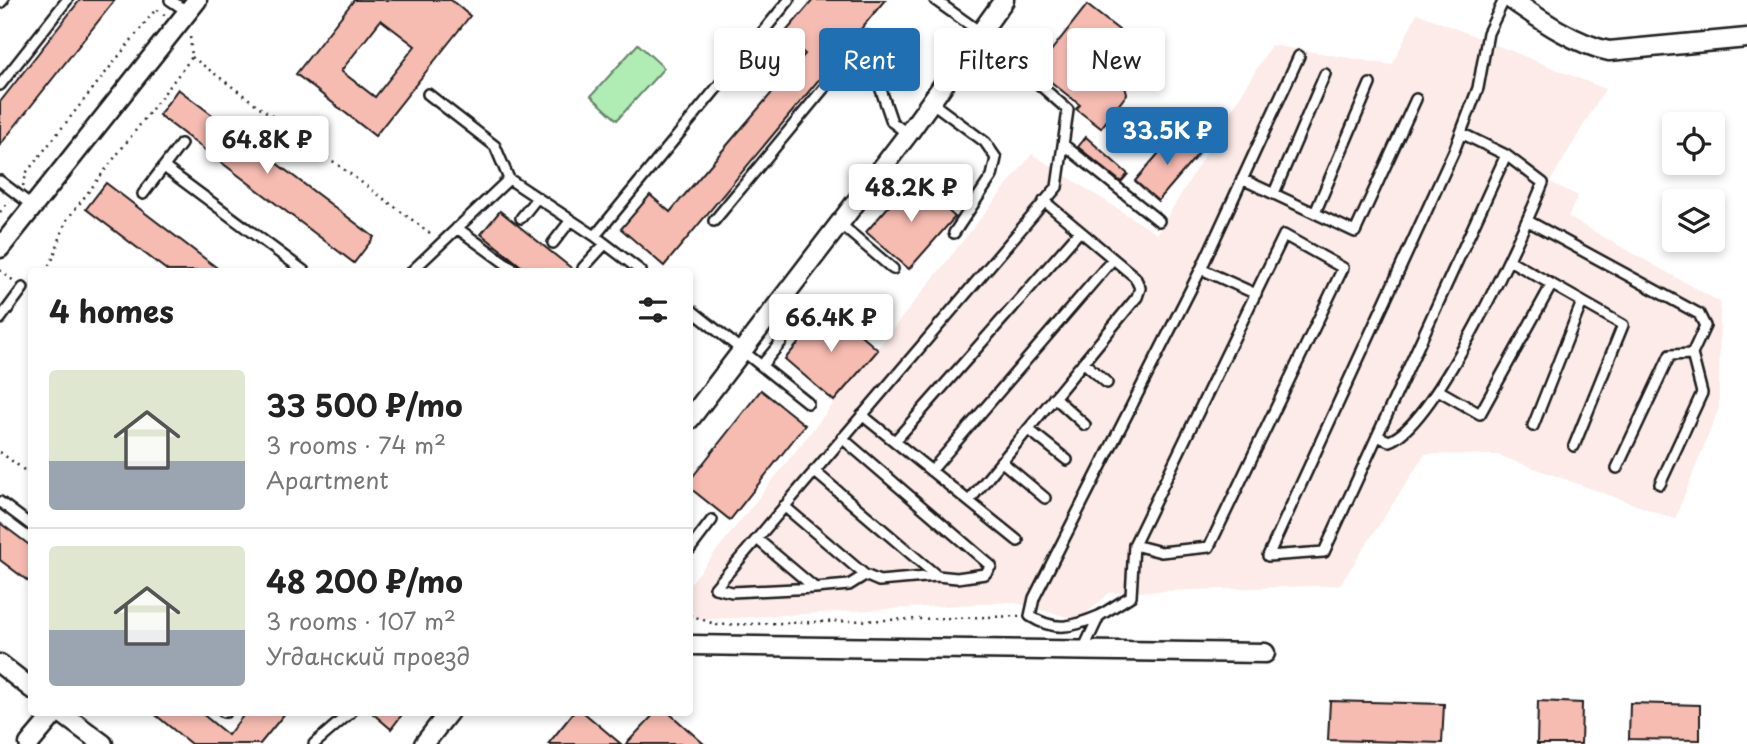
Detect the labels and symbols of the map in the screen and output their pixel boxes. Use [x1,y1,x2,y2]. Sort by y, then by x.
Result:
pin: 33.5K ₽ [1102,108,1232,167]
pin: 64.8K ₽ [202,116,332,176]
pin: 48.2K ₽ [846,164,976,224]
pin: 66.4K ₽ [766,294,896,354]

